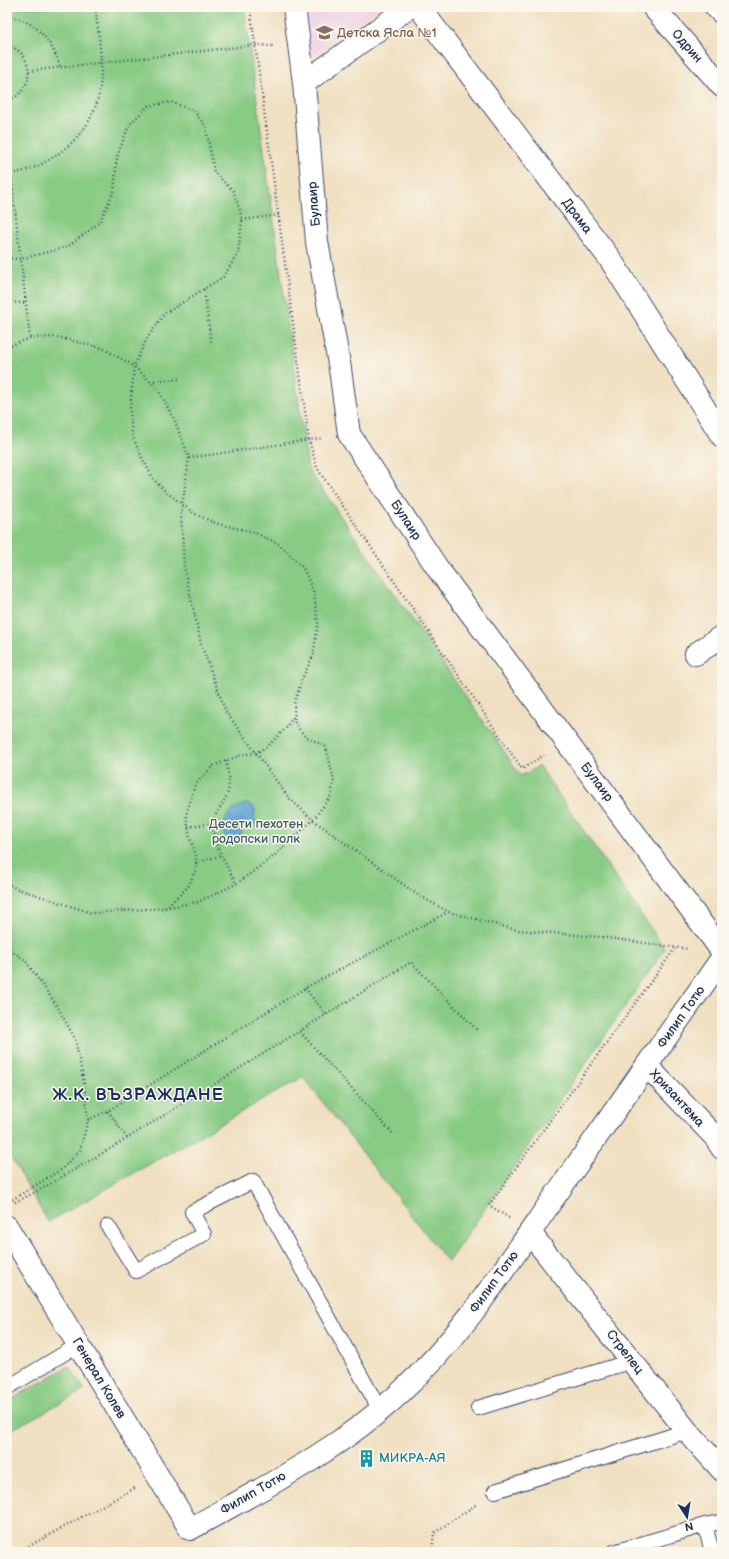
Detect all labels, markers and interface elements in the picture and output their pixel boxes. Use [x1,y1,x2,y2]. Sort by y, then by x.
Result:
school or university icon: Детска Ясла №1 [314,23,334,43]
place label: Детска Ясла №1 [337,25,437,41]
street label: Одрин [668,26,706,66]
street label: Булаир [304,180,324,227]
street label: Драма [558,195,596,237]
street label: Булаир [387,497,425,544]
street label: Булаир [577,759,617,805]
park label: Десети пехотен родопски полк [209,816,303,847]
street label: Филип Тотю [654,982,709,1051]
street label: Хризантема [646,1066,708,1130]
district label: Ж.К. ВЪЗРАЖДАНЕ [52,1085,224,1105]
street label: Филип Тотю [466,1248,522,1316]
street label: Стрелец [603,1327,647,1378]
street label: Генерал Колев [69,1335,129,1421]
building icon: МИКРА-АЯ [356,1448,376,1468]
place label: МИКРА-АЯ [379,1450,446,1466]
street label: Филип Тотю [217,1468,289,1518]
north arrow [667,1497,707,1537]
text: N [684,1519,694,1534]

